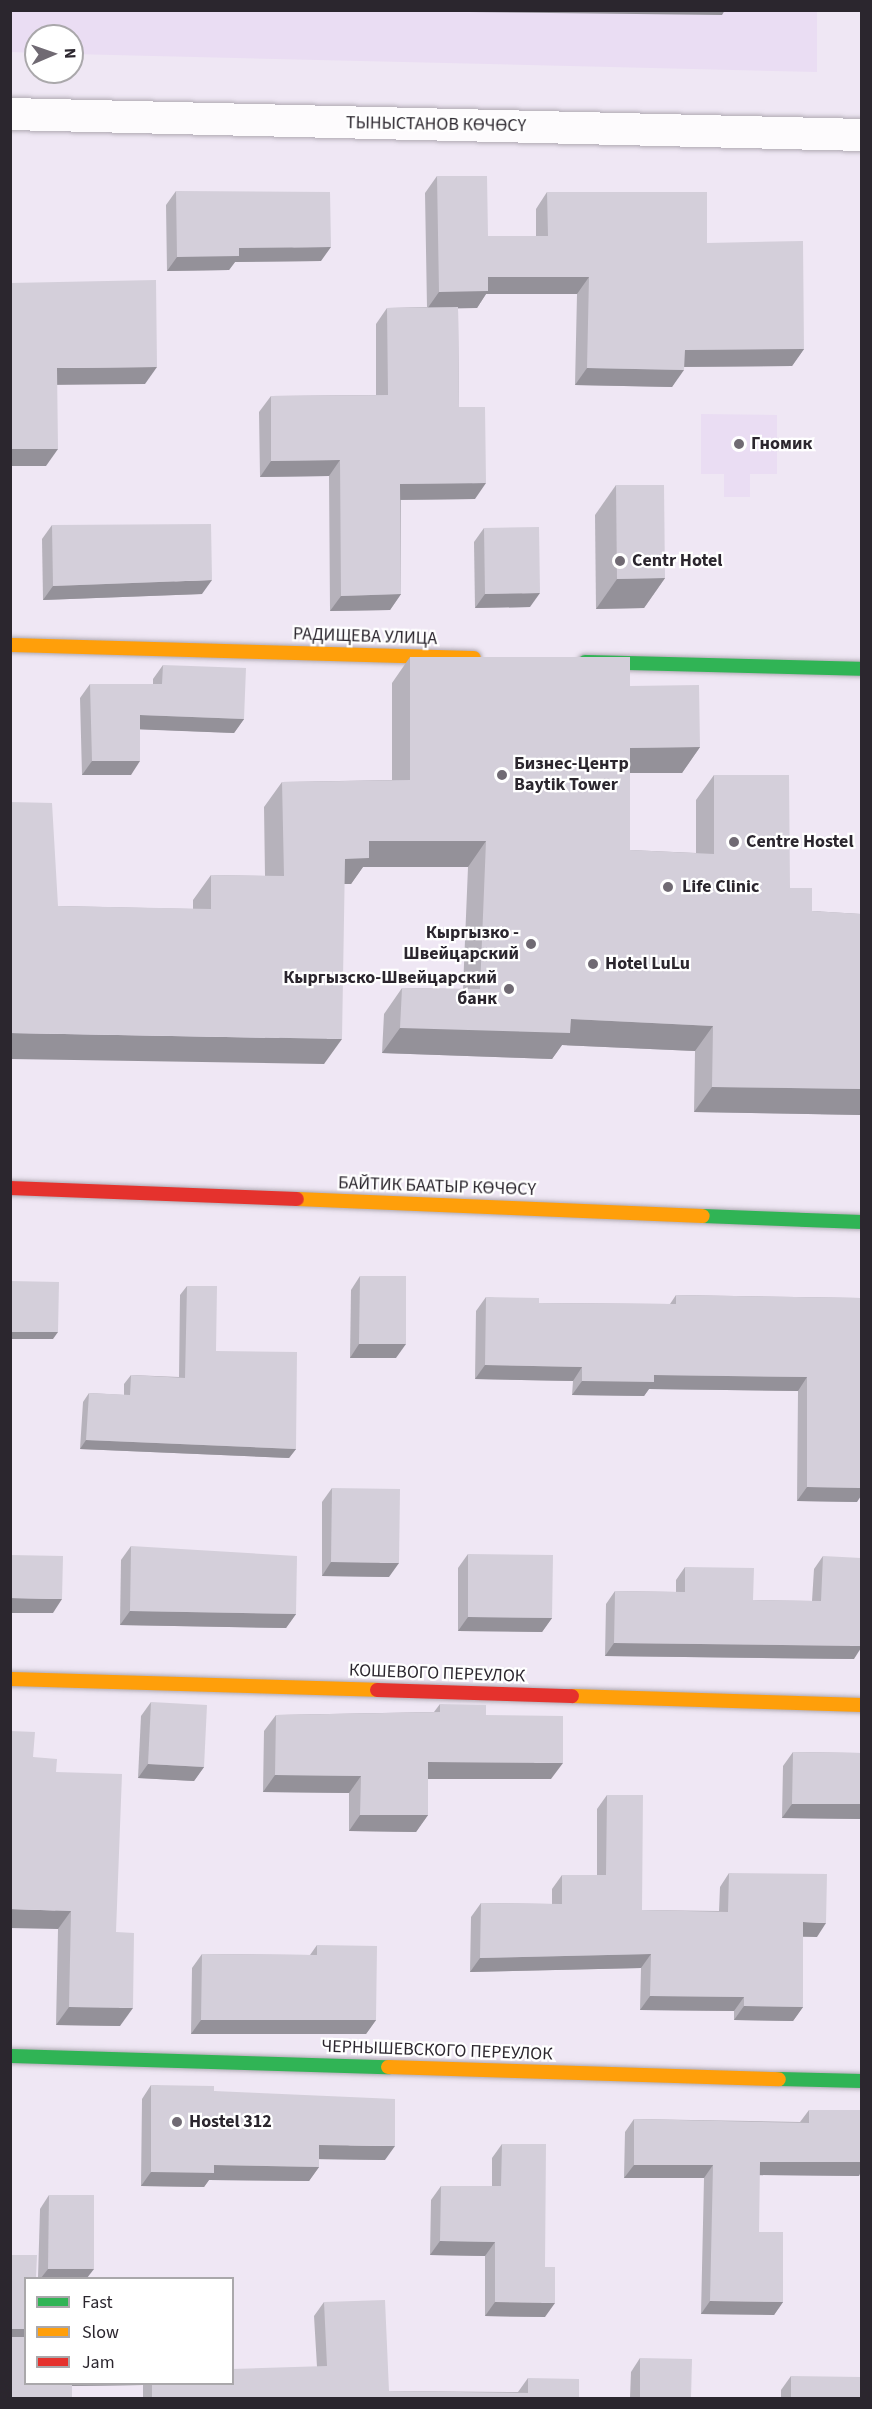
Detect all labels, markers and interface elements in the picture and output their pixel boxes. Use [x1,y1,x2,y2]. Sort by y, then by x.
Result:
north arrow [24,24,84,84]
text: N [59,48,81,59]
street label: ТЫНЫСТАНОВ КӨЧӨСҮ [346,113,526,137]
place label: Гномик [751,433,812,455]
marker: Гномик [732,437,746,451]
place label: Centr Hotel [632,550,722,572]
marker: Centr Hotel [613,554,627,568]
street label: РАДИЩЕВА УЛИЦА [293,624,437,650]
place label: Бизнес-Центр Baytik Tower [514,754,629,796]
marker: Бизнес-Центр Baytik Tower [495,768,509,782]
place label: Centre Hostel [746,831,854,853]
marker: Centre Hostel [727,835,741,849]
place label: Life Clinic [682,876,759,898]
marker: Life Clinic [659,878,677,896]
place label: Кыргызко - Швейцарский [403,923,519,966]
marker: Кыргызко - Швейцарский [524,937,538,951]
place label: Hotel LuLu [605,953,690,975]
marker: Hotel LuLu [586,957,600,971]
place label: Кыргызско-Швейцарский банк [283,968,497,1010]
marker: Кыргызско-Швейцарский банк [502,982,516,996]
street label: БАЙТИК БААТЫР КӨЧӨСҮ [338,1173,536,1201]
street label: КОШЕВОГО ПЕРЕУЛОК [348,1660,526,1688]
street label: ЧЕРНЫШЕВСКОГО ПЕРЕУЛОК [321,2036,553,2066]
place label: Hostel 312 [189,2111,272,2133]
marker: Hostel 312 [170,2115,184,2129]
legend [24,2277,234,2385]
text: Fast [82,2290,113,2315]
text: Slow [82,2320,119,2345]
text: Jam [82,2350,115,2375]

